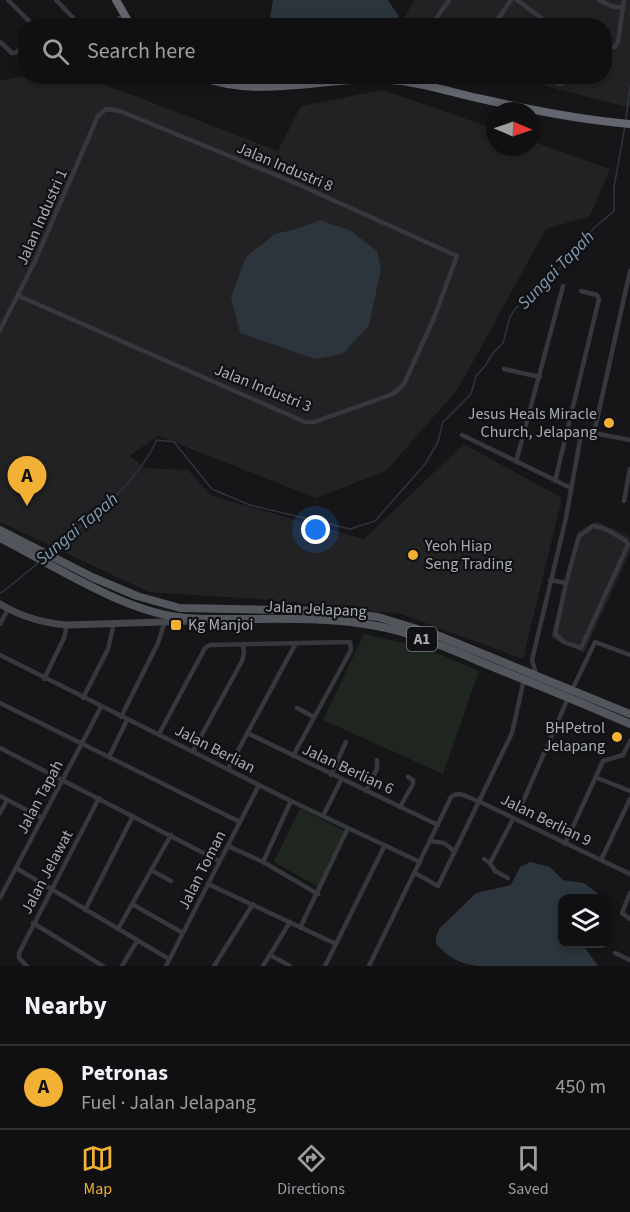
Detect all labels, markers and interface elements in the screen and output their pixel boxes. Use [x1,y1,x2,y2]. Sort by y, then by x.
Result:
search box [18,18,612,84]
icon: search [39,35,72,68]
text: Search here [87,35,195,67]
north arrow [486,102,540,156]
street label: Jalan Industri 8 [233,137,337,197]
street label: Jalan Industri 1 [11,166,73,268]
water label: Sungai Tapah [512,225,600,315]
street label: Jalan Industri 3 [211,359,315,417]
place label: Jesus Heals Miracle Church, Jelapang [468,403,597,443]
marker: Jesus Heals Miracle Church, Jelapang [602,416,616,430]
pin: A [8,456,46,506]
water label: Sungai Tapah [30,487,124,571]
your location [301,515,330,544]
place label: Yeoh Hiap Seng Trading [424,535,512,575]
marker: Yeoh Hiap Seng Trading [406,548,420,562]
street label: Jalan Jelapang [265,595,367,623]
place label: Kg Manjoi [188,614,254,636]
marker: Kg Manjoi [169,618,183,632]
road number: A1 [407,627,437,651]
place label: BHPetrol Jelapang [544,717,605,757]
street label: Jalan Berlian [171,719,259,779]
marker: BHPetrol Jelapang [610,730,624,744]
street label: Jalan Berlian 6 [299,738,397,800]
street label: Jalan Tapah [11,756,69,838]
street label: Jalan Berlian 9 [497,788,595,852]
street label: Jalan Jelawat [16,826,79,918]
street label: Jalan Toman [173,827,231,913]
map controls [558,894,612,948]
button: layers [558,894,612,948]
text: Nearby [24,987,107,1024]
text: Petronas [81,1057,168,1089]
text: A [38,1073,49,1101]
text: 450 m [556,1073,606,1101]
text: Fuel · Jalan Jelapang [81,1089,256,1117]
tab: Map [81,1142,114,1200]
tab: Directions [277,1142,345,1200]
tab: Saved [508,1142,549,1200]

